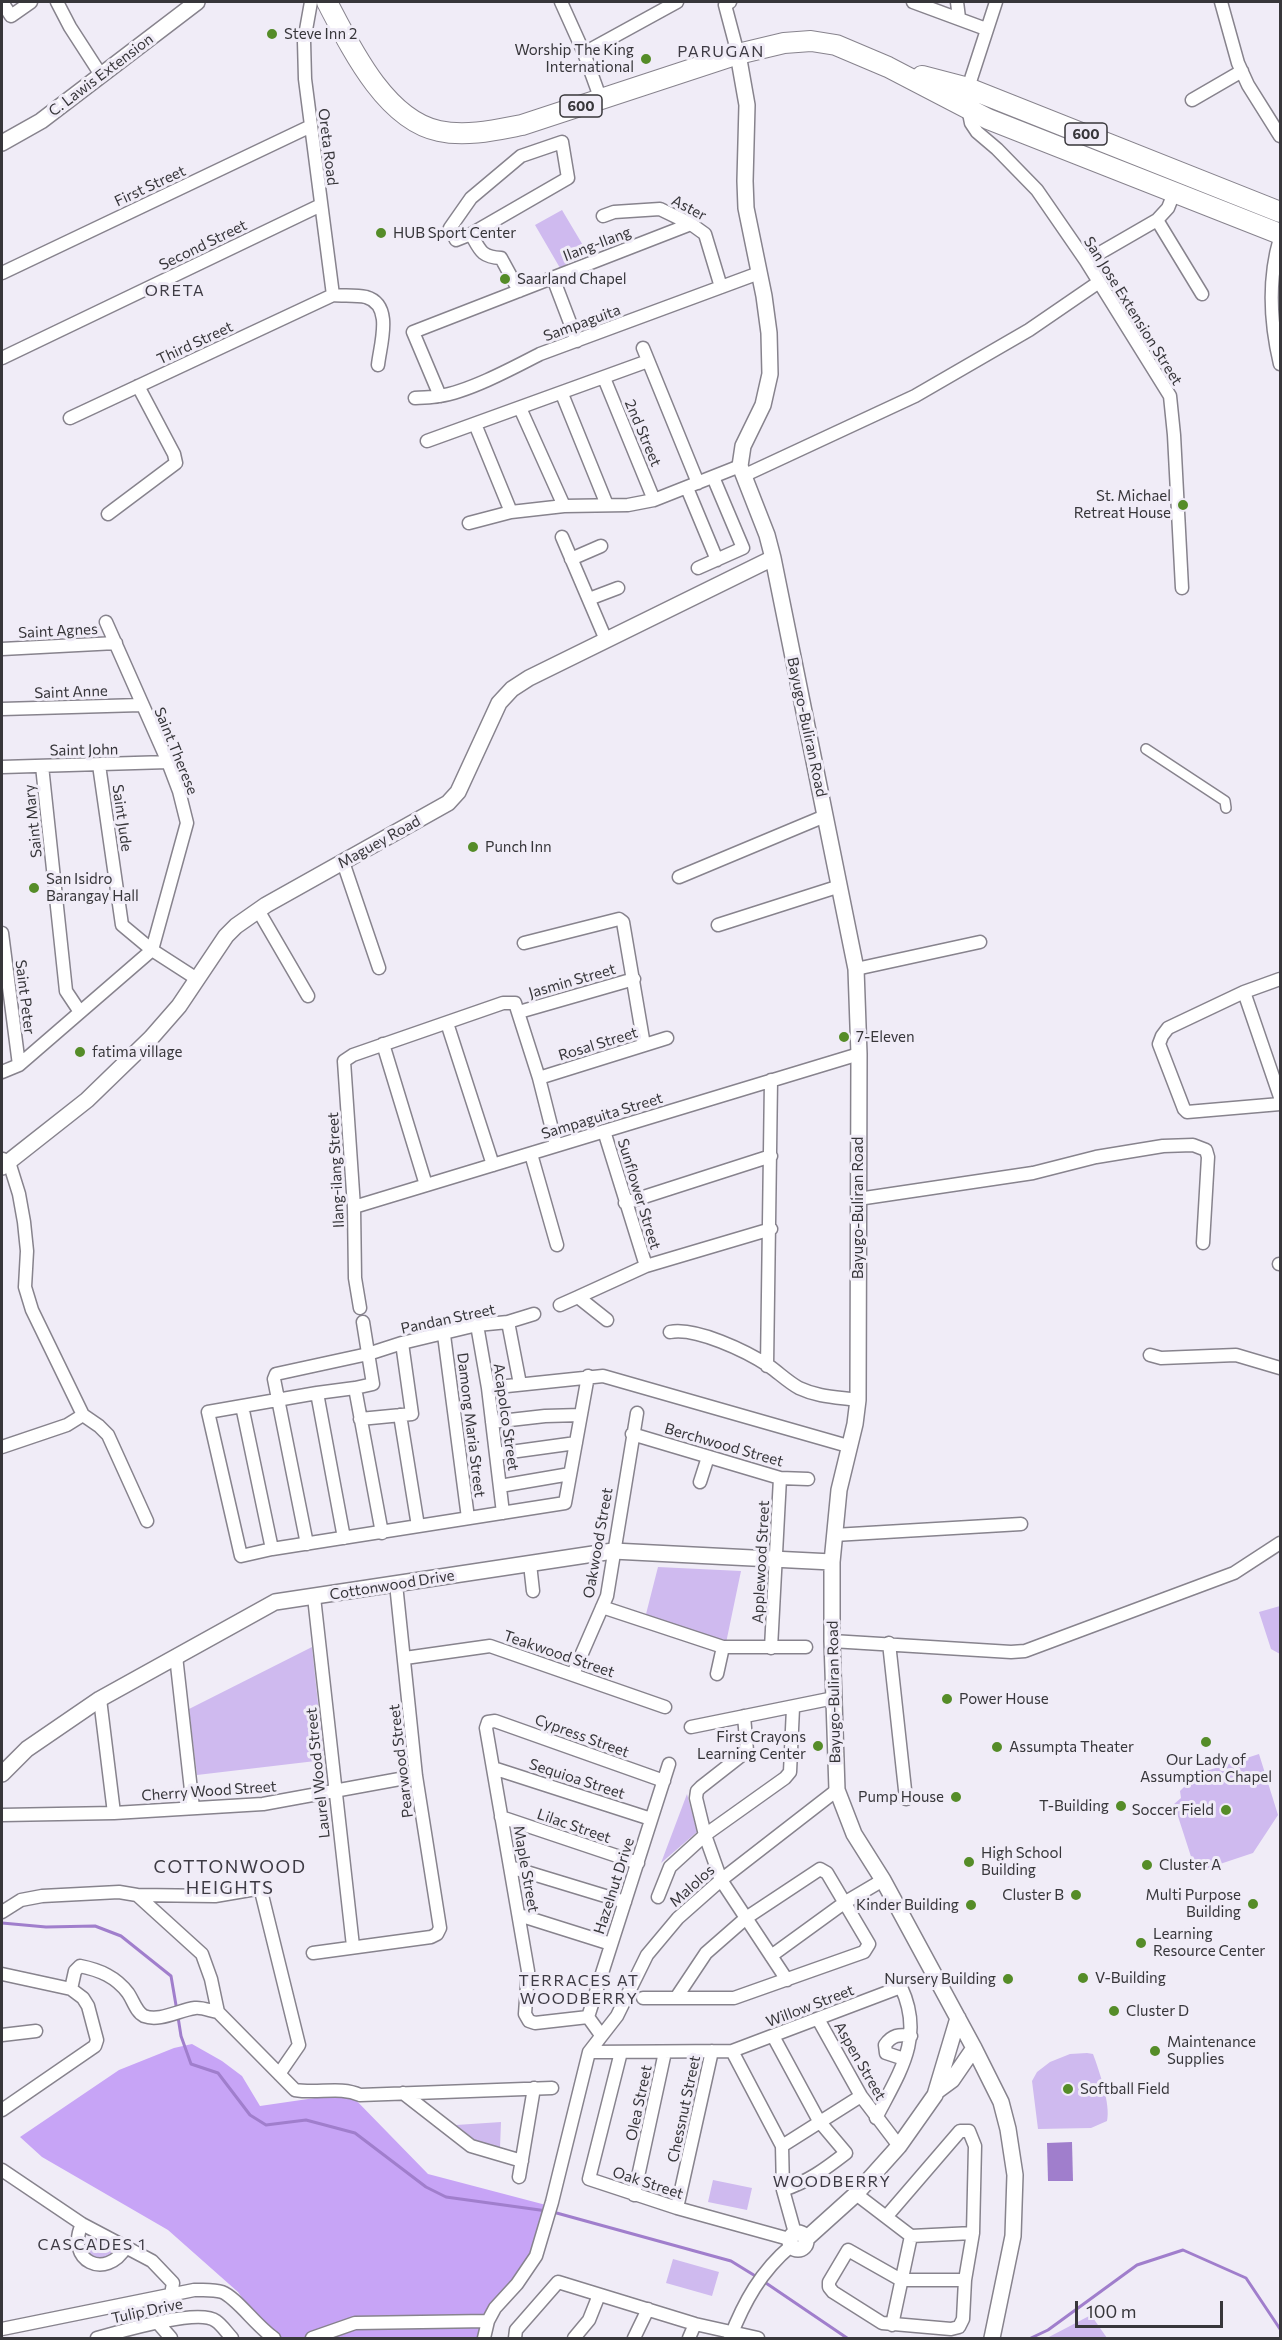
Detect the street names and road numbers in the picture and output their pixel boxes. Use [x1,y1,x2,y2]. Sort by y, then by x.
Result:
street label: C. Lawis Extension [45,30,157,120]
road number: 600 [560,95,602,117]
street label: Oreta Road [314,107,342,187]
road number: 600 [1065,123,1107,145]
street label: First Street [112,162,188,210]
street label: Aster [668,191,710,225]
street label: Second Street [156,216,250,274]
street label: Ilang-Ilang [561,223,633,265]
street label: San Jose Extension Street [1080,233,1186,389]
street label: Sampaguita [541,301,623,345]
street label: Third Street [154,318,236,368]
street label: 2nd Street [621,397,665,469]
street label: Saint Agnes [18,620,98,642]
street label: Bayugo-Buliran Road [783,655,831,799]
street label: Saint Anne [34,682,108,702]
street label: Saint Therese [150,705,202,797]
street label: Saint John [50,740,118,760]
street label: Saint Mary [20,783,46,859]
street label: Saint Jude [108,783,136,853]
street label: Maguey Road [334,812,424,872]
street label: Saint Peter [11,959,39,1035]
street label: Jasmin Street [526,960,618,1002]
street label: Rosal Street [556,1023,640,1065]
street label: Sampaguita Street [539,1089,665,1143]
street label: Ilang-ilang Street [324,1112,348,1228]
street label: Sunflower Street [614,1136,664,1252]
street label: Bayugo-Buliran Road [849,1137,867,1279]
street label: Pandan Street [399,1300,497,1338]
street label: Damong Maria Street [453,1352,489,1498]
street label: Acapolco Street [490,1362,522,1472]
street label: Berchwood Street [663,1419,785,1471]
street label: Oakwood Street [579,1486,617,1600]
street label: Applewood Street [749,1500,773,1624]
street label: Cottonwood Drive [328,1566,456,1604]
street label: Bayugo-Buliran Road [824,1621,844,1763]
street label: Teakwood Street [501,1627,617,1681]
street label: Pearwood Street [385,1703,417,1819]
street label: Laurel Wood Street [302,1707,334,1839]
street label: Cypress Street [532,1711,632,1761]
street label: Sequioa Street [527,1755,627,1803]
street label: Cherry Wood Street [141,1777,277,1805]
street label: Lilac Street [535,1805,613,1847]
street label: Maple Street [510,1824,542,1914]
street label: Hazelnut Drive [590,1835,638,1937]
street label: Malolos [666,1861,718,1911]
street label: Willow Street [763,1981,857,2031]
street label: Aspen Street [830,2018,890,2104]
street label: Chessnut Street [664,2054,704,2164]
street label: Olea Street [622,2063,656,2143]
street label: Oak Street [610,2163,686,2203]
street label: Tulip Drive [110,2295,184,2327]

